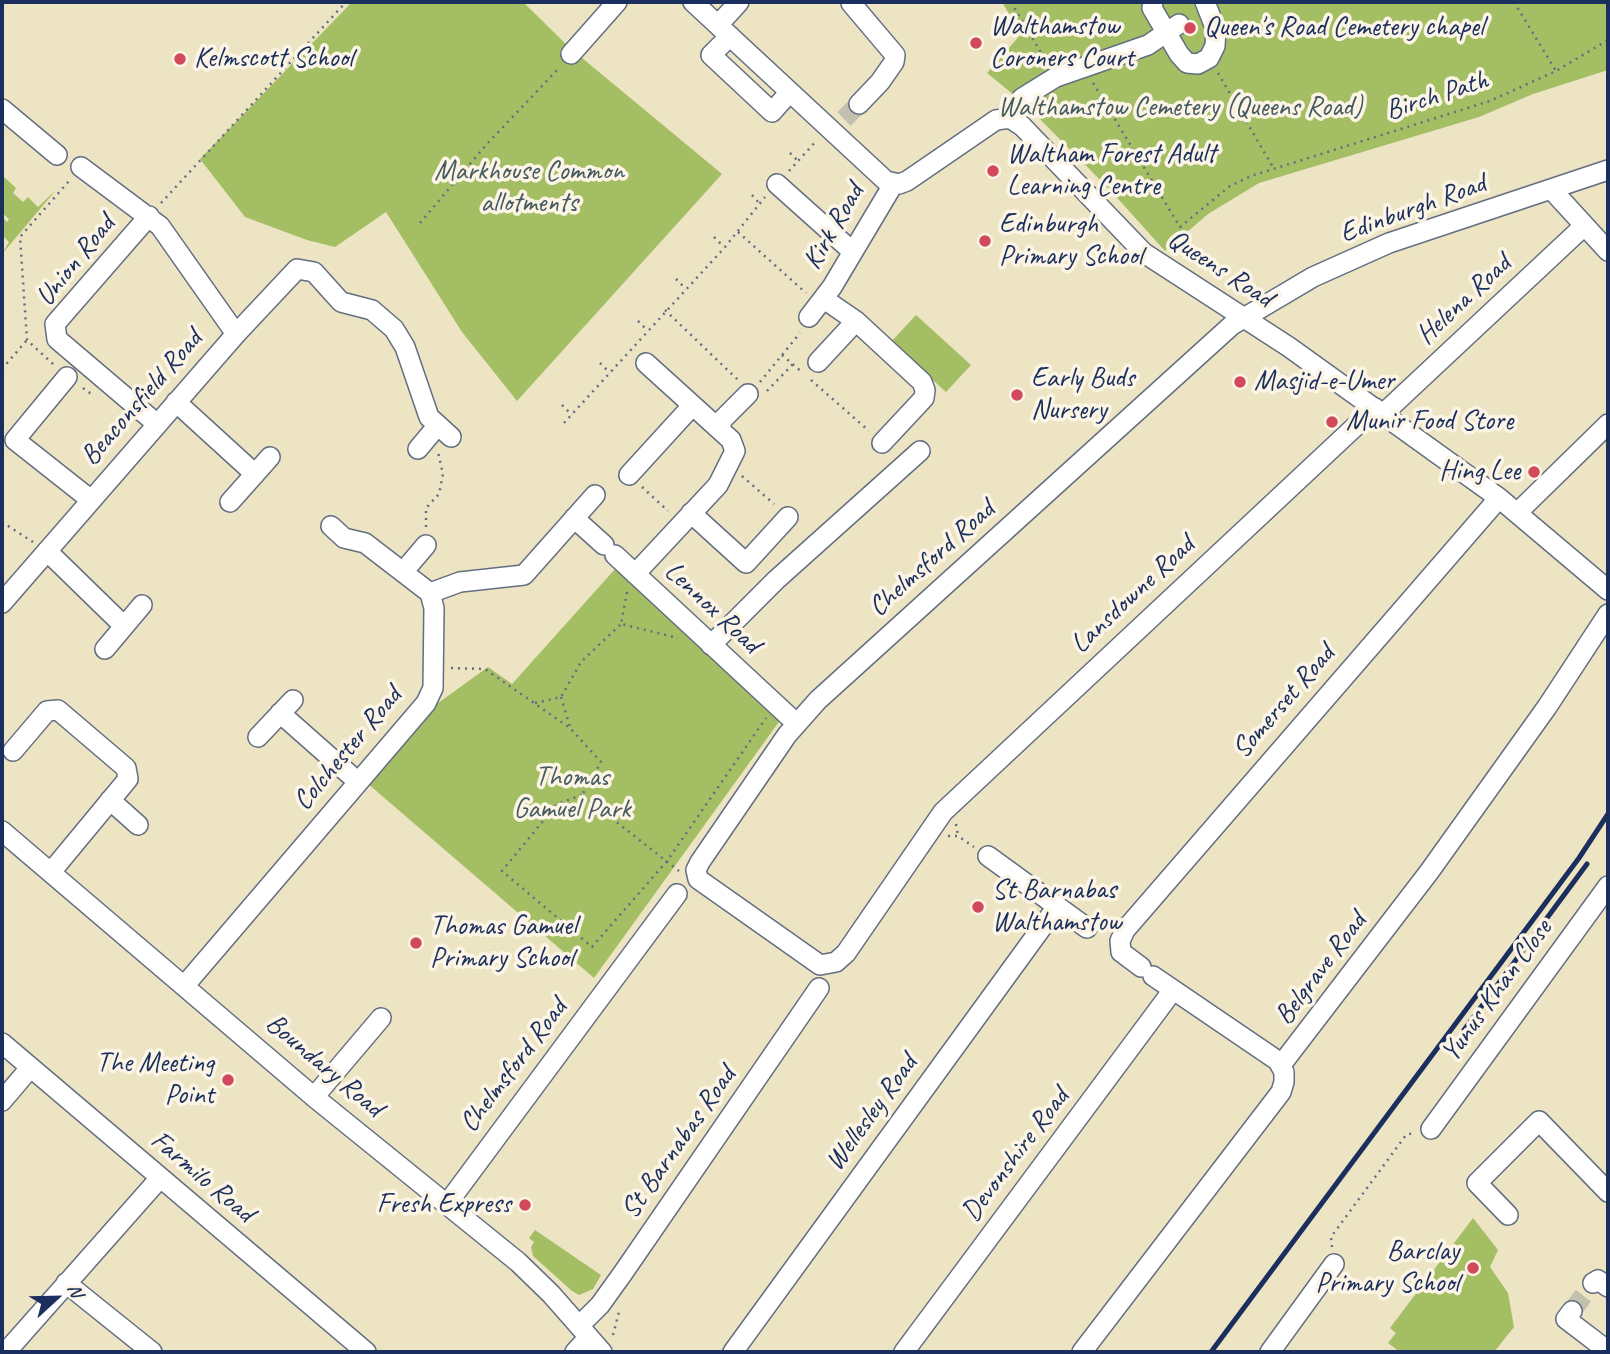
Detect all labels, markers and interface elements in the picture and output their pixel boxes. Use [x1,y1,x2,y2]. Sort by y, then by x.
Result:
place label: Walthamstow Coroners Court [990,10,1134,76]
place label: Queen's Road Cemetery chapel [1204,11,1484,45]
marker: Queen's Road Cemetery chapel [1182,20,1198,36]
marker: Walthamstow Coroners Court [968,35,984,51]
place label: Kelmscott School [194,42,353,76]
marker: Kelmscott School [172,51,188,67]
street label: Birch Path [1382,64,1492,128]
park label: Walthamstow Cemetery (Queens Road) [998,91,1362,125]
place label: Waltham Forest Adult Learning Centre [1007,138,1216,204]
park label: Markhouse Common allotments [434,155,624,221]
marker: Waltham Forest Adult Learning Centre [985,163,1001,179]
street label: Edinburgh Road [1336,167,1490,251]
street label: Kirk Road [796,178,872,276]
place label: Edinburgh Primary School [999,208,1142,274]
street label: Union Road [29,209,123,313]
street label: Queens Road [1161,223,1279,315]
marker: Edinburgh Primary School [977,233,993,249]
street label: Helena Road [1410,248,1518,352]
street label: Beaconsfield Road [74,323,210,473]
place label: Early Buds Nursery [1031,362,1135,428]
place label: Masjid-e-Umer [1254,365,1394,399]
marker: Masjid-e-Umer [1232,374,1248,390]
marker: Early Buds Nursery [1009,387,1025,403]
place label: Munir Food Store [1346,405,1513,439]
marker: Munir Food Store [1324,414,1340,430]
place label: Hing Lee [1439,455,1520,489]
marker: Hing Lee [1526,464,1542,480]
street label: Chelmsford Road [862,494,1002,624]
street label: Lansdowne Road [1064,529,1202,661]
street label: Lennox Road [657,555,767,661]
street label: Somerset Road [1226,638,1342,766]
street label: Colchester Road [287,680,409,818]
park label: Thomas Gamuel Park [514,761,630,827]
place label: St Barnabas Walthamstow [992,874,1121,940]
marker: St Barnabas Walthamstow [970,899,986,915]
street label: Belgrave Road [1268,906,1374,1032]
place label: Thomas Gamuel Primary School [430,910,577,976]
street label: Yunus Khan Close [1434,913,1560,1069]
marker: Thomas Gamuel Primary School [408,935,424,951]
street label: Chelmsford Road [453,993,575,1139]
street label: Boundary Road [258,1007,390,1125]
place label: The Meeting Point [96,1047,214,1113]
street label: Wellesley Road [819,1049,925,1177]
street label: St Barnabas Road [614,1061,744,1225]
marker: The Meeting Point [220,1072,236,1088]
street label: Devonshire Road [955,1082,1077,1228]
street label: Farmilo Road [143,1124,261,1230]
place label: Fresh Express [377,1188,511,1222]
marker: Fresh Express [517,1197,533,1213]
place label: Barclay Primary School [1316,1235,1459,1301]
marker: Barclay Primary School [1465,1260,1481,1276]
north arrow [21,1263,91,1333]
text: N [62,1280,89,1300]

